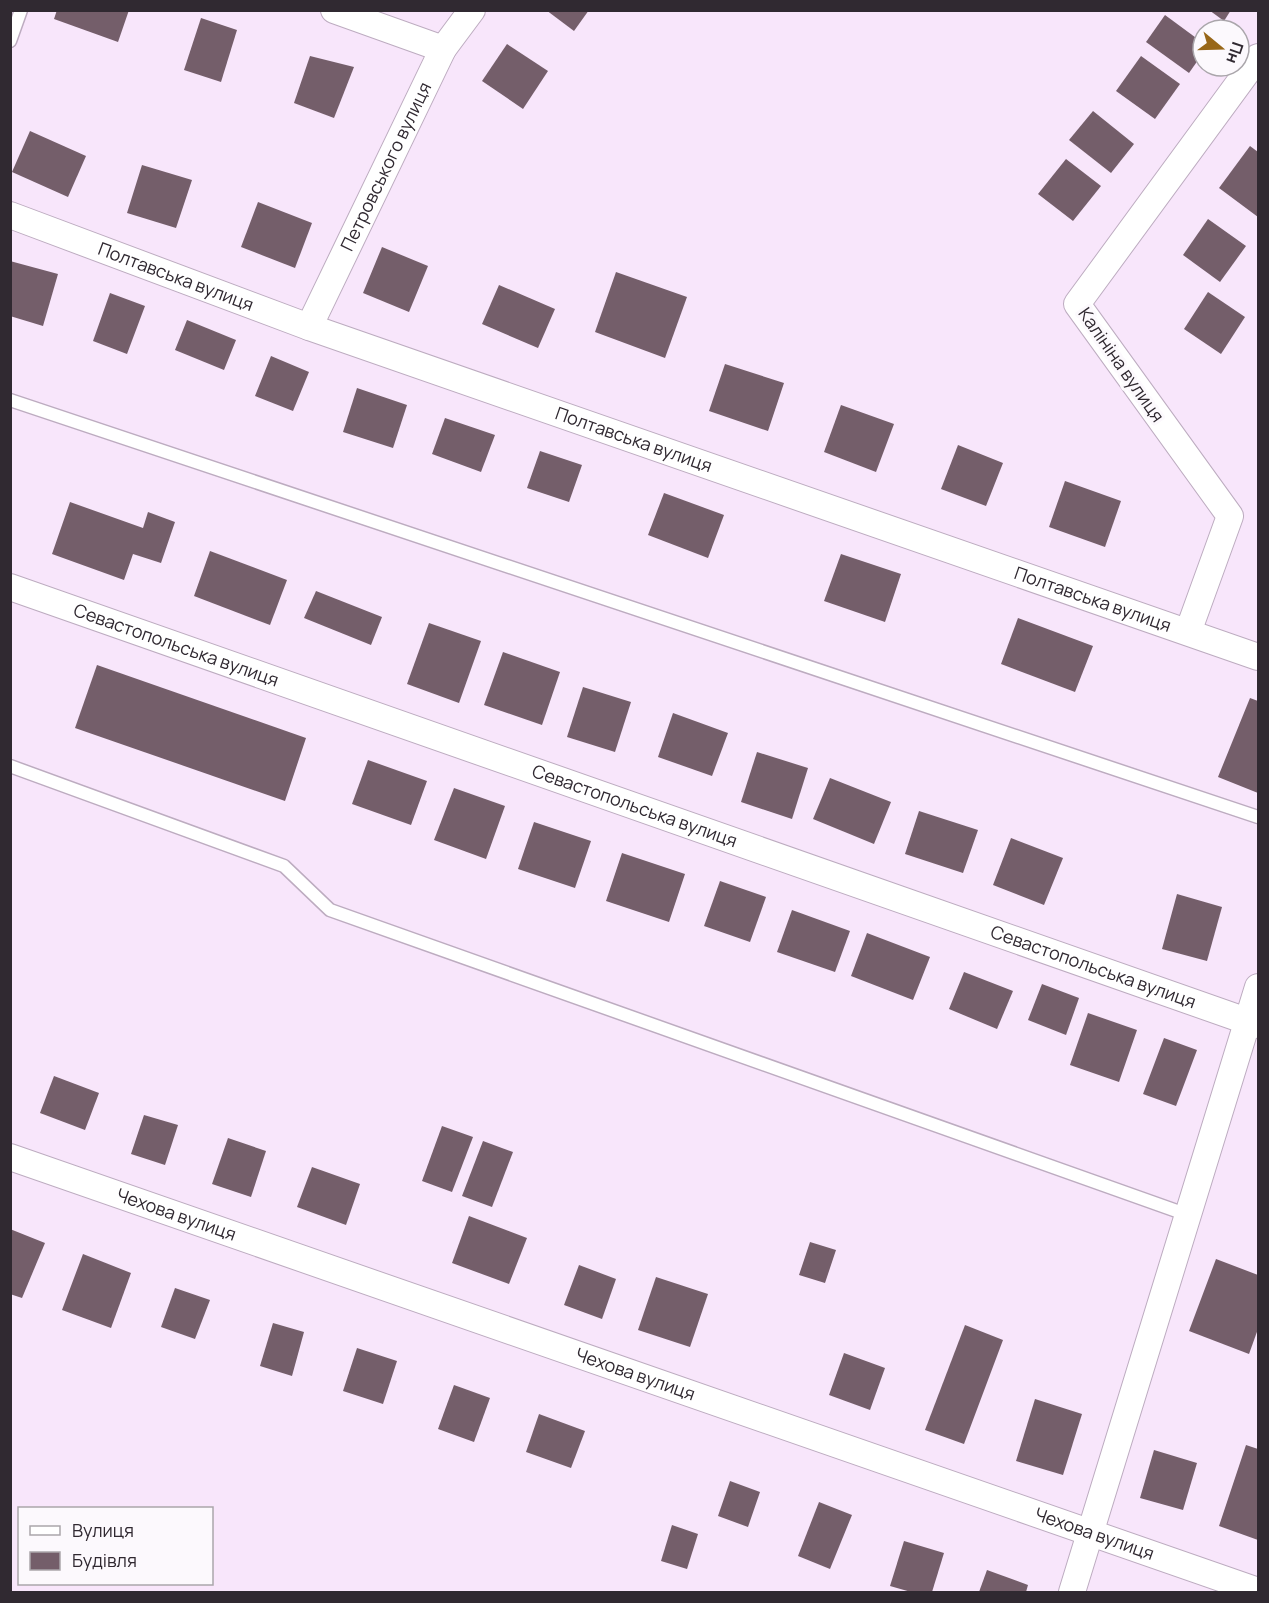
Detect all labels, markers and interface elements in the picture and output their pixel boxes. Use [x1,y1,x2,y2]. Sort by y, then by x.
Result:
north arrow [1191,18,1251,78]
text: Пн [1221,39,1249,67]
street label: Петровського вулиця [334,78,436,255]
street label: Полтавська вулиця [95,236,257,316]
street label: Калініна вулиця [1073,302,1170,427]
street label: Полтавська вулиця [552,401,716,477]
street label: Полтавська вулиця [1011,560,1175,637]
street label: Севастопольська вулиця [71,597,282,691]
street label: Севастопольська вулиця [529,758,741,852]
street label: Севастопольська вулиця [988,919,1199,1013]
street label: Чехова вулиця [113,1182,240,1246]
street label: Чехова вулиця [572,1342,699,1405]
street label: Чехова вулиця [1032,1501,1158,1565]
legend [18,1507,213,1585]
text: Вулиця [72,1518,134,1542]
text: Будівля [72,1548,137,1572]

